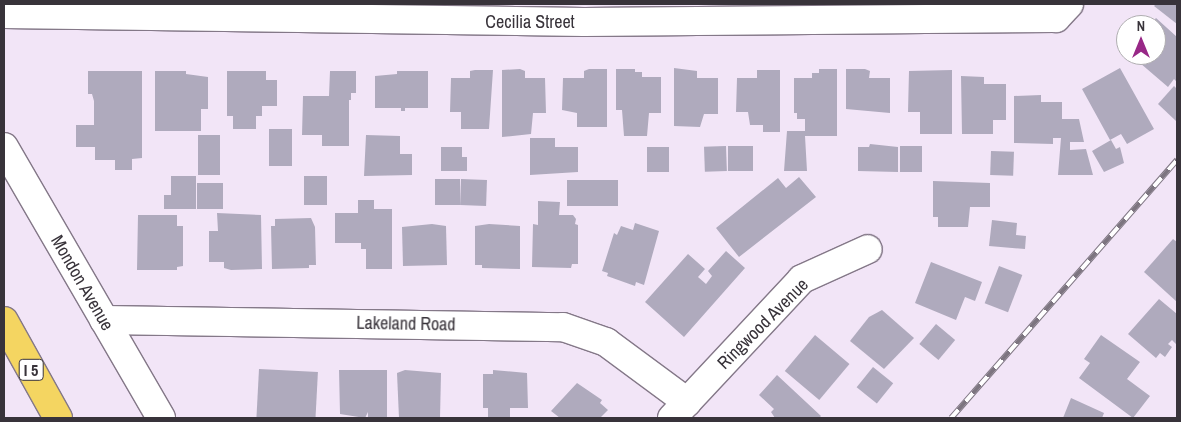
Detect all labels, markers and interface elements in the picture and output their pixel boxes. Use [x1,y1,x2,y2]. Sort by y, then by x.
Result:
street label: Cecilia Street [485,11,575,33]
north arrow [1116,15,1166,65]
text: N [1137,17,1145,35]
street label: Mondon Avenue [46,231,118,335]
street label: Ringwood Avenue [713,274,813,374]
street label: Lakeland Road [356,312,456,336]
road number: I 5 [18,356,44,384]

